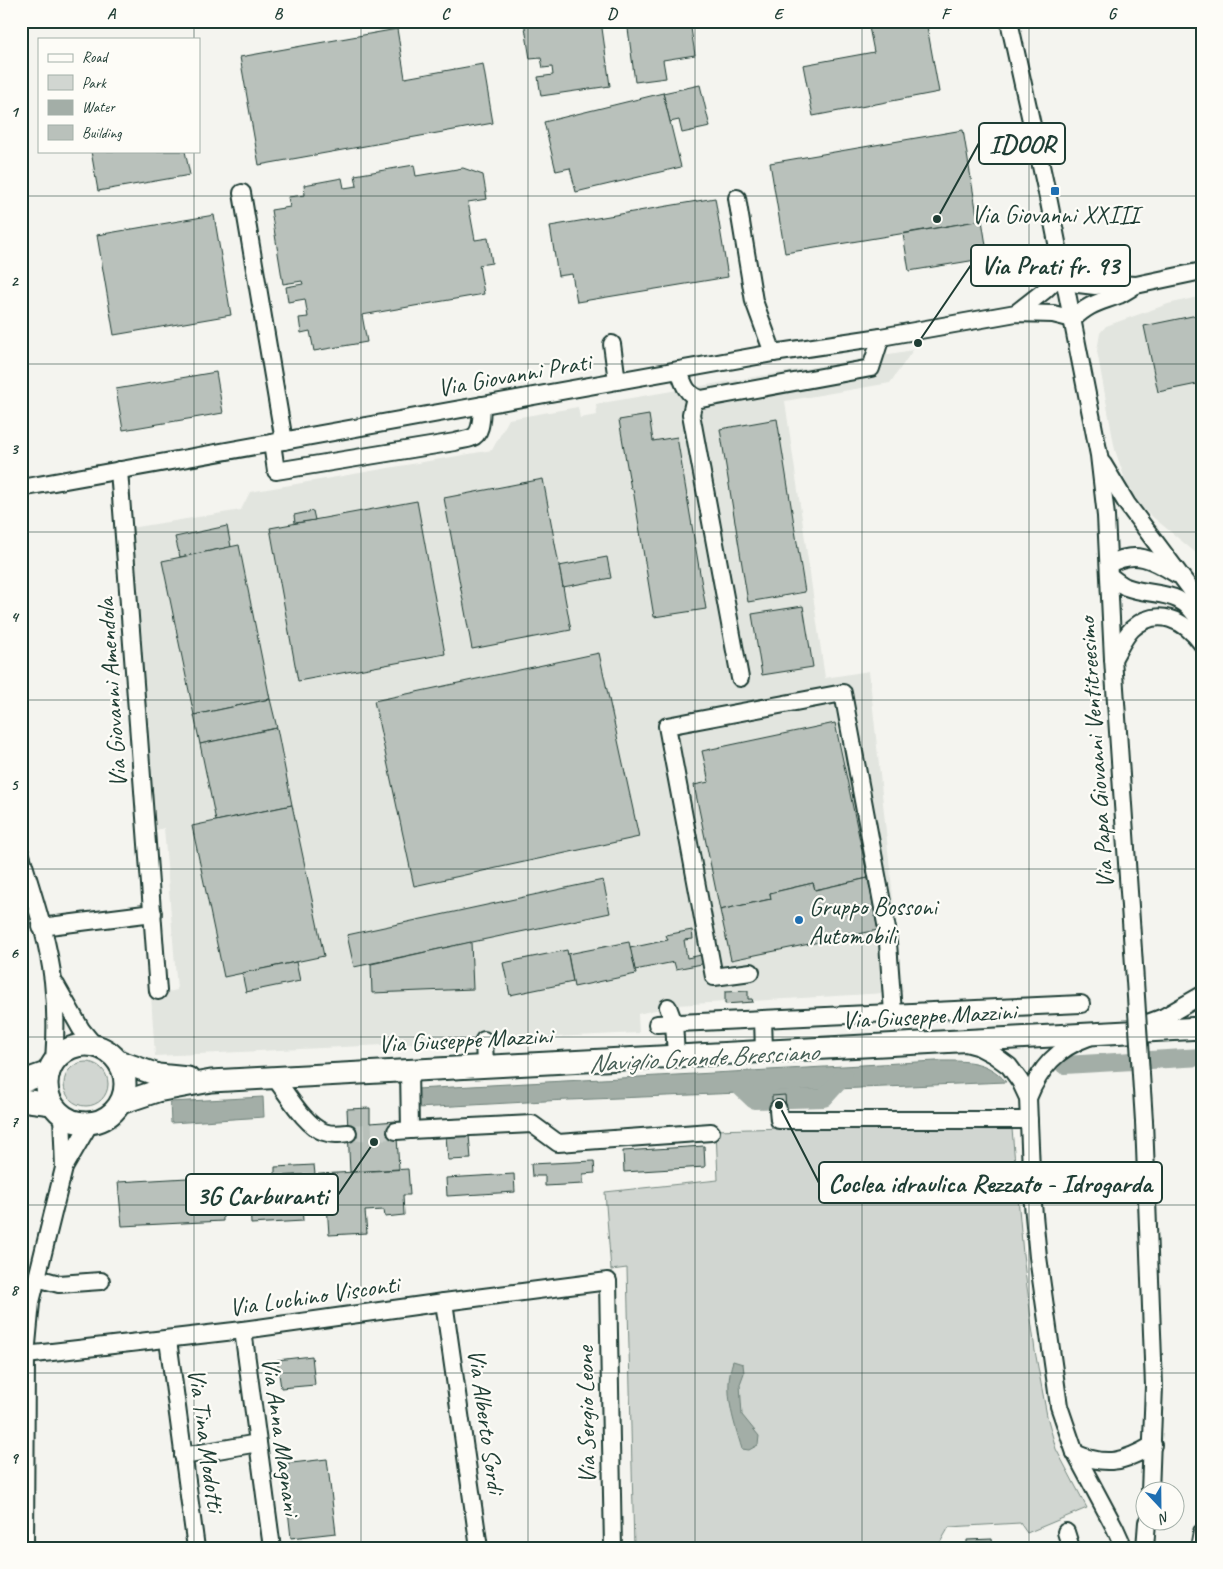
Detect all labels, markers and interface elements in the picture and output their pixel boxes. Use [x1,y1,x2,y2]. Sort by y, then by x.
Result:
text: A [107,4,117,24]
text: B [274,4,284,24]
text: C [441,4,451,24]
text: D [607,4,618,24]
text: E [774,4,785,24]
text: F [941,4,952,24]
text: G [1108,4,1118,24]
legend [38,38,200,152]
text: Road [82,48,109,67]
text: Park [82,74,107,93]
text: Water [82,98,116,117]
text: 1 [10,102,19,122]
callout: IDOOR [979,123,1065,164]
text: Building [82,124,122,143]
text: IDOOR [989,128,1058,161]
marker: Via Giovanni XXIII [1049,185,1061,197]
place label: Via Giovanni XXIII [971,199,1144,231]
callout: Via Prati fr. 93 [971,245,1130,286]
text: Via Prati fr. 93 [981,249,1122,282]
text: 2 [10,271,19,291]
street label: Via Giovanni Prati [435,345,597,404]
text: 3 [10,439,19,459]
street label: Via Giovanni Amendola [89,594,135,789]
text: 4 [10,607,19,627]
street label: Via Papa Giovanni Ventitreesimo [1070,613,1121,890]
text: 5 [11,775,20,795]
place label: Gruppo Bossoni Automobili [809,891,940,952]
marker: Gruppo Bossoni Automobili [793,914,805,926]
text: 6 [10,943,19,963]
street label: Via Giuseppe Mazzini [841,995,1020,1037]
street label: Via Giuseppe Mazzini [377,1019,556,1061]
water label: Naviglio Grande Bresciano [588,1035,822,1080]
text: 7 [10,1112,19,1132]
callout: Coclea idraulica Rezzato - Idrogarda [819,1162,1162,1203]
text: Coclea idraulica Rezzato - Idrogarda [828,1167,1154,1200]
callout: 3G Carburanti [186,1174,338,1215]
text: 3G Carburanti [196,1179,332,1212]
street label: Via Luchino Visconti [227,1268,404,1324]
text: 8 [10,1280,19,1300]
street label: Via Sergio Leone [569,1344,603,1484]
street label: Via Alberto Sordi [460,1347,512,1499]
street label: Via Anna Magnani [254,1355,308,1520]
street label: Via Tina Modotti [180,1367,232,1517]
text: 9 [10,1448,19,1468]
north arrow [1136,1482,1186,1532]
text: N [1155,1508,1172,1528]

